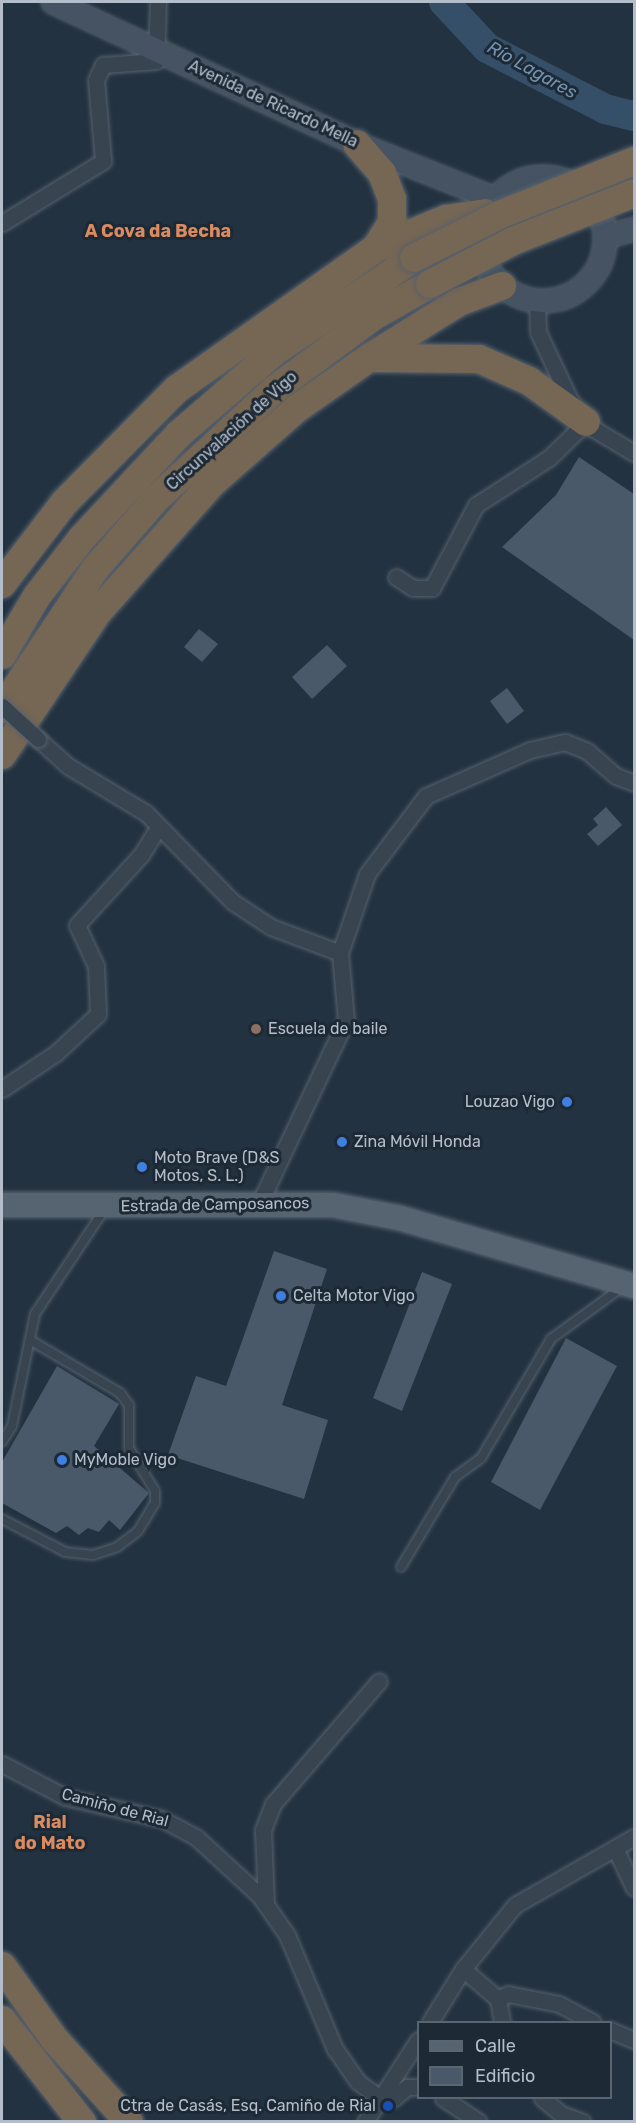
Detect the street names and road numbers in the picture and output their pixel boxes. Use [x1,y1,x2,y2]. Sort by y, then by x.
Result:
street label: Avenida de Ricardo Mella [185,56,361,152]
street label: Circunvalación de Vigo [163,367,301,495]
street label: Estrada de Camposancos [120,1194,310,1216]
street label: Camiño de Rial [59,1785,171,1831]

